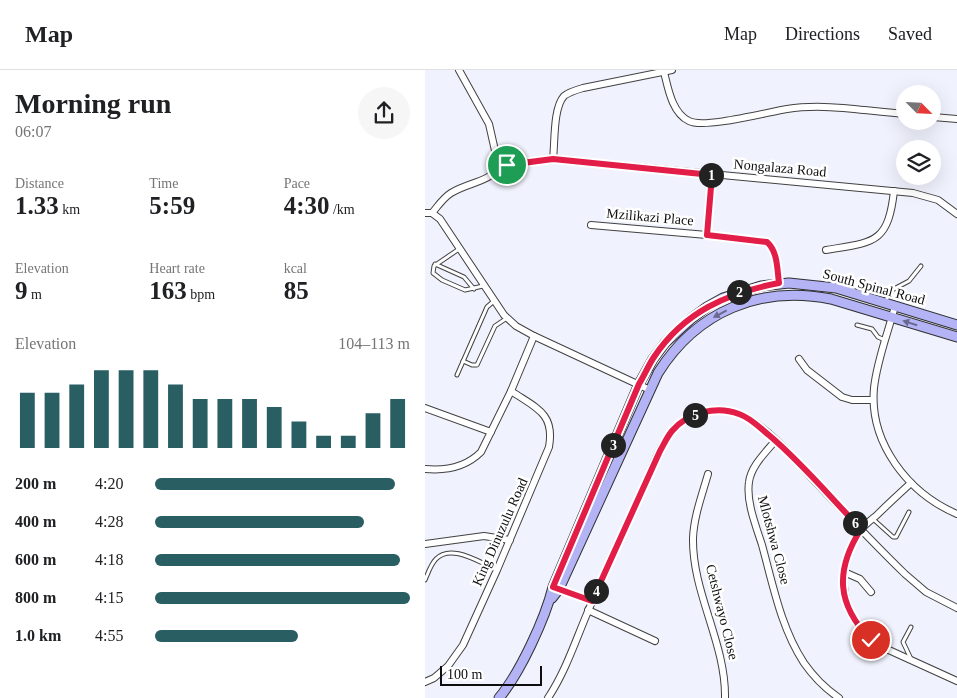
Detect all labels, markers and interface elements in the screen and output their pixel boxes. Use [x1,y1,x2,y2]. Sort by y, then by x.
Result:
text: Map [25,21,73,47]
text: Map [724,24,757,44]
text: Directions [785,24,860,44]
text: Saved [888,24,932,44]
north arrow [896,85,941,130]
map controls [896,85,941,185]
button: share [358,87,410,139]
text: Morning run [15,88,171,119]
text: 06:07 [15,123,51,140]
button: layers [896,140,941,185]
pin [486,144,528,186]
icon: arrive [493,151,521,179]
street label: Nongalaza Road [733,156,827,180]
pin: 1 [699,162,723,188]
text: 1 [708,168,715,183]
text: Distance [15,176,64,191]
text: Time [149,176,178,191]
text: Pace [284,176,310,191]
text: 1.33 [15,192,59,219]
text: 5:59 [149,192,195,219]
text: 4:30 [284,192,329,219]
text: km [59,202,80,217]
text: /km [329,202,355,217]
street label: Mzilikazi Place [606,206,694,228]
text: Elevation [15,261,69,276]
text: Heart rate [149,261,205,276]
text: kcal [284,261,307,276]
street label: South Spinal Road [821,266,927,308]
text: 9 [15,277,28,304]
text: 163 [149,277,187,304]
text: 85 [284,277,309,304]
pin: 2 [727,280,751,304]
text: 2 [736,285,743,300]
text: m [28,287,42,302]
text: bpm [187,287,215,302]
one-way arrow [713,310,727,318]
one-way arrow [903,318,918,326]
text: Elevation [15,335,76,352]
text: 104–113 m [338,335,410,352]
pin: 5 [683,402,707,428]
text: 5 [692,408,699,423]
pin: 3 [601,432,625,458]
text: 3 [610,438,617,453]
text: 200 m [15,475,56,492]
text: 4:20 [95,475,123,492]
street label: King Dinuzulu Road [469,476,531,588]
street label: Mlotshwa Close [755,494,793,586]
pin: 6 [843,510,867,536]
text: 400 m [15,513,56,530]
text: 4:28 [95,513,123,530]
text: 6 [852,516,859,531]
text: 600 m [15,551,56,568]
text: 4:18 [95,551,123,568]
street label: Cetshwayo Close [703,563,741,661]
pin: 4 [583,578,609,604]
text: 4 [593,584,600,599]
text: 800 m [15,589,56,606]
text: 4:15 [95,589,123,606]
pin [850,619,892,661]
icon: check [857,626,885,654]
text: 1.0 km [15,627,61,644]
text: 4:55 [95,627,123,644]
scale bar [440,663,543,686]
text: 100 m [447,667,482,682]

